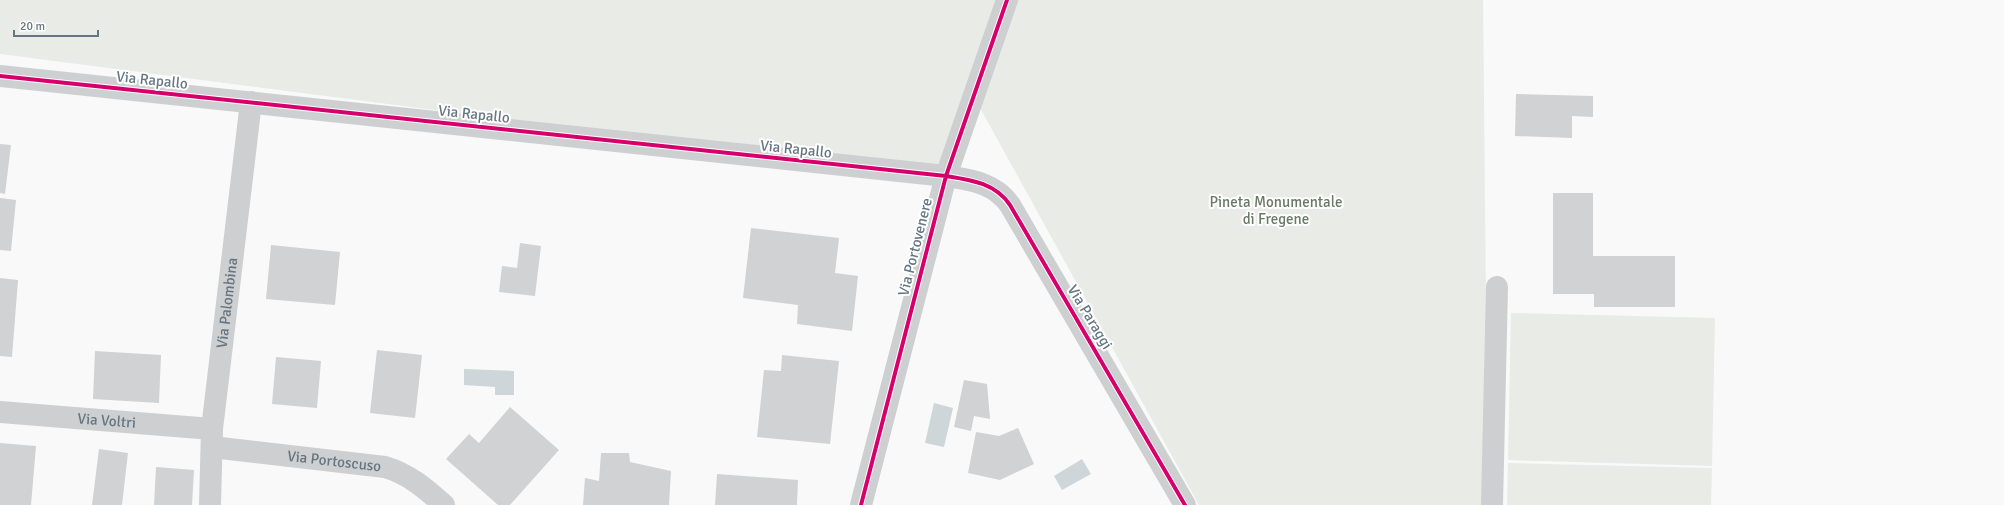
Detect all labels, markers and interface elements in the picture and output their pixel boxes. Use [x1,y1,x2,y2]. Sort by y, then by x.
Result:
scale bar [14,12,98,38]
text: 20 m [20,19,45,34]
street label: Via Rapallo [115,67,189,93]
street label: Via Rapallo [437,101,511,127]
street label: Via Rapallo [759,136,833,162]
park label: Pineta Monumentale di Fregene [1210,193,1342,228]
street label: Via Portovenere [894,196,936,298]
street label: Via Palombina [213,257,241,349]
street label: Via Paraggi [1064,281,1116,353]
street label: Via Voltri [77,409,137,432]
street label: Via Portoscuso [286,447,382,476]

